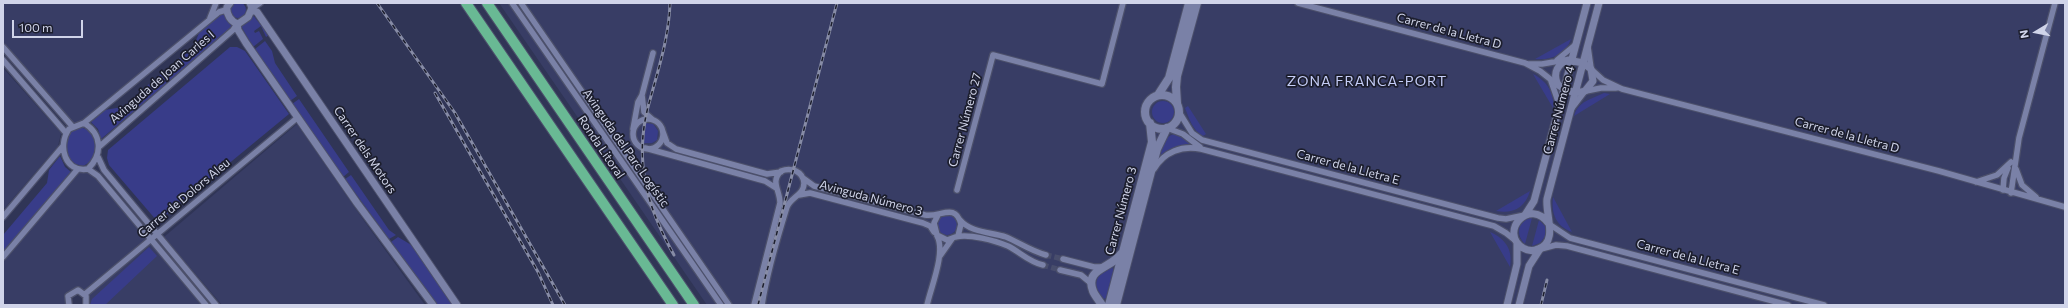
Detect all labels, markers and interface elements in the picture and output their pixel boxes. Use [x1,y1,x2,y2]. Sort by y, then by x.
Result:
street label: Carrer de la Lletra D [1395,10,1503,52]
scale bar [14,12,85,38]
north arrow [2016,12,2056,52]
text: 100 m [19,20,53,34]
street label: Avinguda de Joan Carles I [107,28,217,126]
text: N [2017,29,2031,39]
street label: Carrer Número 4 [1540,64,1578,156]
street label: Carrer Número 27 [946,71,984,169]
district label: ZONA FRANCA-PORT [1287,73,1447,89]
street label: Avinguda del Parc Logístic [580,86,672,210]
street label: Carrer dels Motors [331,104,399,196]
street label: Ronda Litoral [575,113,627,181]
street label: Carrer de la Lletra D [1793,114,1901,156]
street label: Carrer de la Lletra E [1295,146,1401,188]
street label: Carrer de Dolors Aleu [135,155,233,241]
street label: Carrer Número 3 [1102,165,1140,257]
street label: Avinguda Número 3 [818,177,924,219]
street label: Carrer de la Lletra E [1635,236,1741,278]

